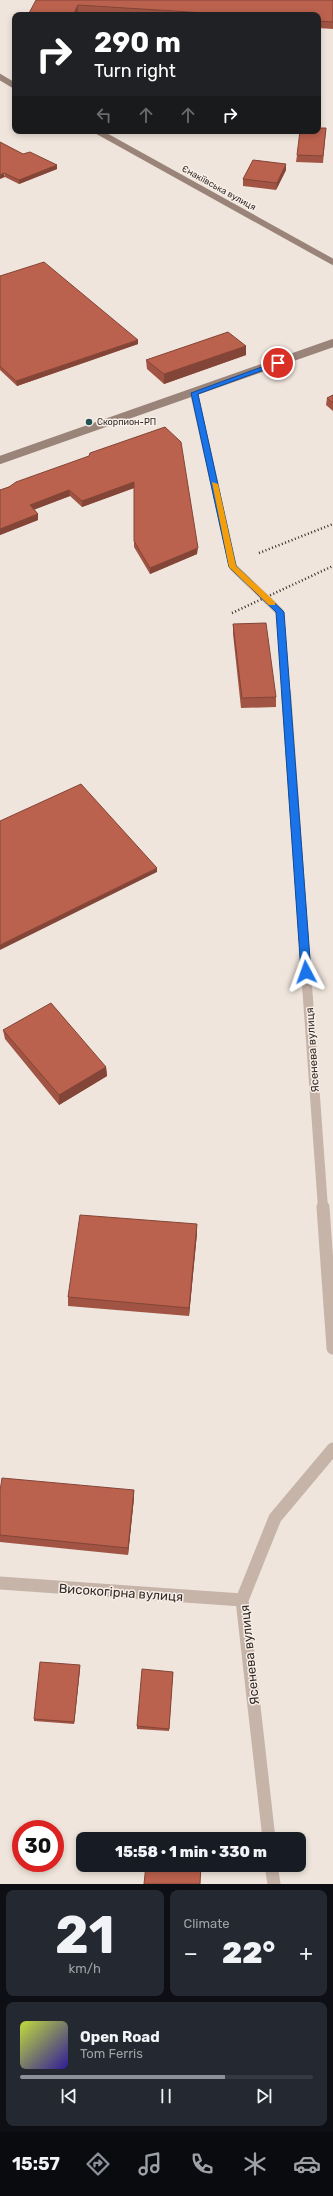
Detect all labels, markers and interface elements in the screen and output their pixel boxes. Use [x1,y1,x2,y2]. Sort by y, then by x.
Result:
text: 290 m [94,26,181,59]
icon: right [28,28,80,80]
text: Turn right [94,60,176,82]
icon: left [93,104,115,126]
icon: ahead [135,104,157,126]
icon: ahead [177,104,199,126]
icon: right [219,104,241,126]
street label: Єнакіївська вулиця [180,164,258,212]
pin [261,346,295,380]
icon: arrive [267,352,289,374]
marker: Скорпион-РП [84,417,94,427]
place label: Скорпион-РП [97,417,156,427]
position arrow [285,951,327,993]
street label: Ясенева вулиця [303,1007,322,1093]
street label: Високогірна вулиця [58,1581,184,1604]
street label: Ясенева вулиця [237,1604,262,1706]
speed limit sign: 30 [12,1820,64,1872]
text: 15:58 · 1 min · 330 m [115,1843,267,1861]
text: 21 [55,1904,115,1966]
text: Climate [184,1916,230,1931]
text: 22° [222,1935,275,1971]
text: − [184,1940,198,1967]
text: + [299,1940,313,1967]
text: km/h [69,1961,101,1976]
text: Open Road [80,2028,160,2046]
text: Tom Ferris [80,2046,143,2061]
icon: previous [58,2085,80,2107]
icon: pause [155,2085,177,2107]
icon: next [253,2085,275,2107]
icon: directions [84,2150,112,2178]
icon: music [136,2150,164,2178]
icon: phone [188,2150,216,2178]
icon: climate [241,2150,269,2178]
icon: car [293,2150,321,2178]
text: 15:57 [12,2153,60,2175]

